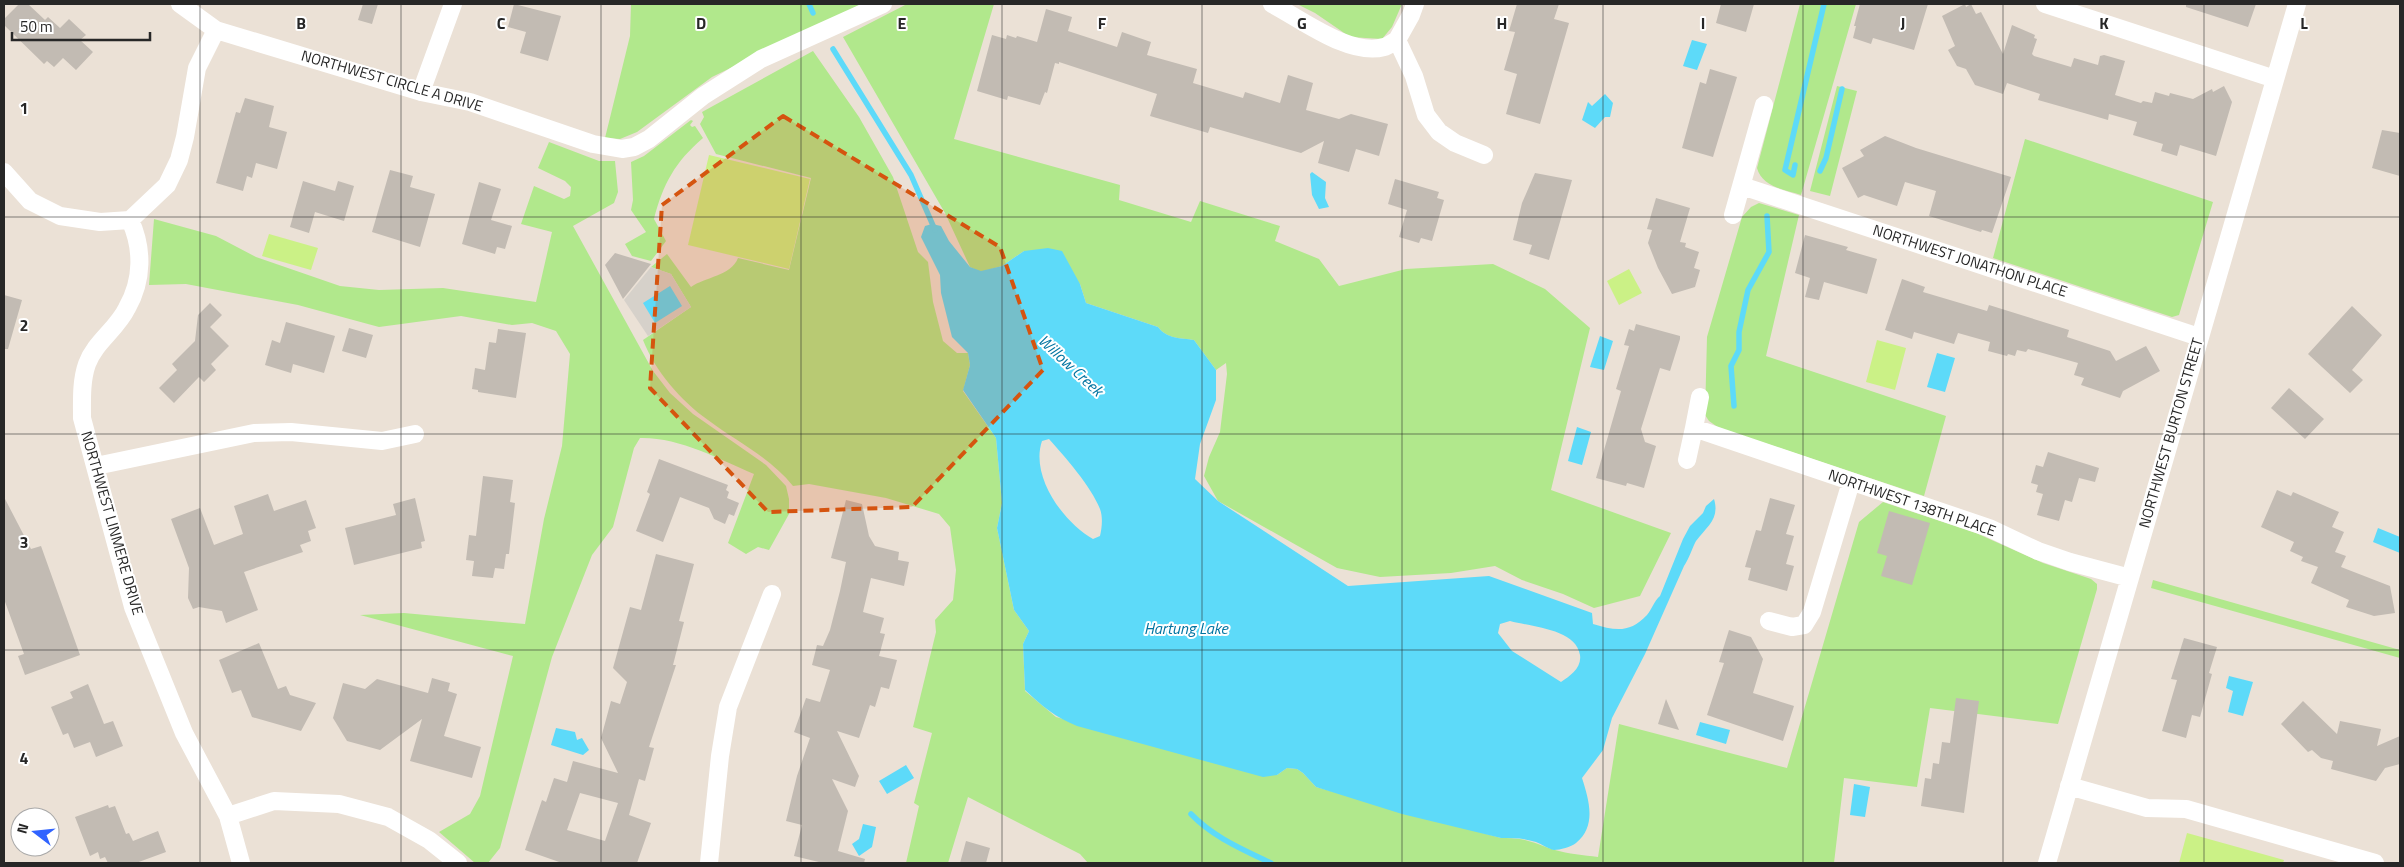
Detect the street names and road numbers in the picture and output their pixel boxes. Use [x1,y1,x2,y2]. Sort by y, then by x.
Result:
street label: NORTHWEST CIRCLE A DRIVE [299,44,486,117]
street label: NORTHWEST JONATHON PLACE [1870,218,2070,303]
street label: NORTHWEST BURTON STREET [2132,335,2209,531]
street label: NORTHWEST LINMERE DRIVE [75,428,150,618]
street label: NORTHWEST 138TH PLACE [1825,463,1999,542]

